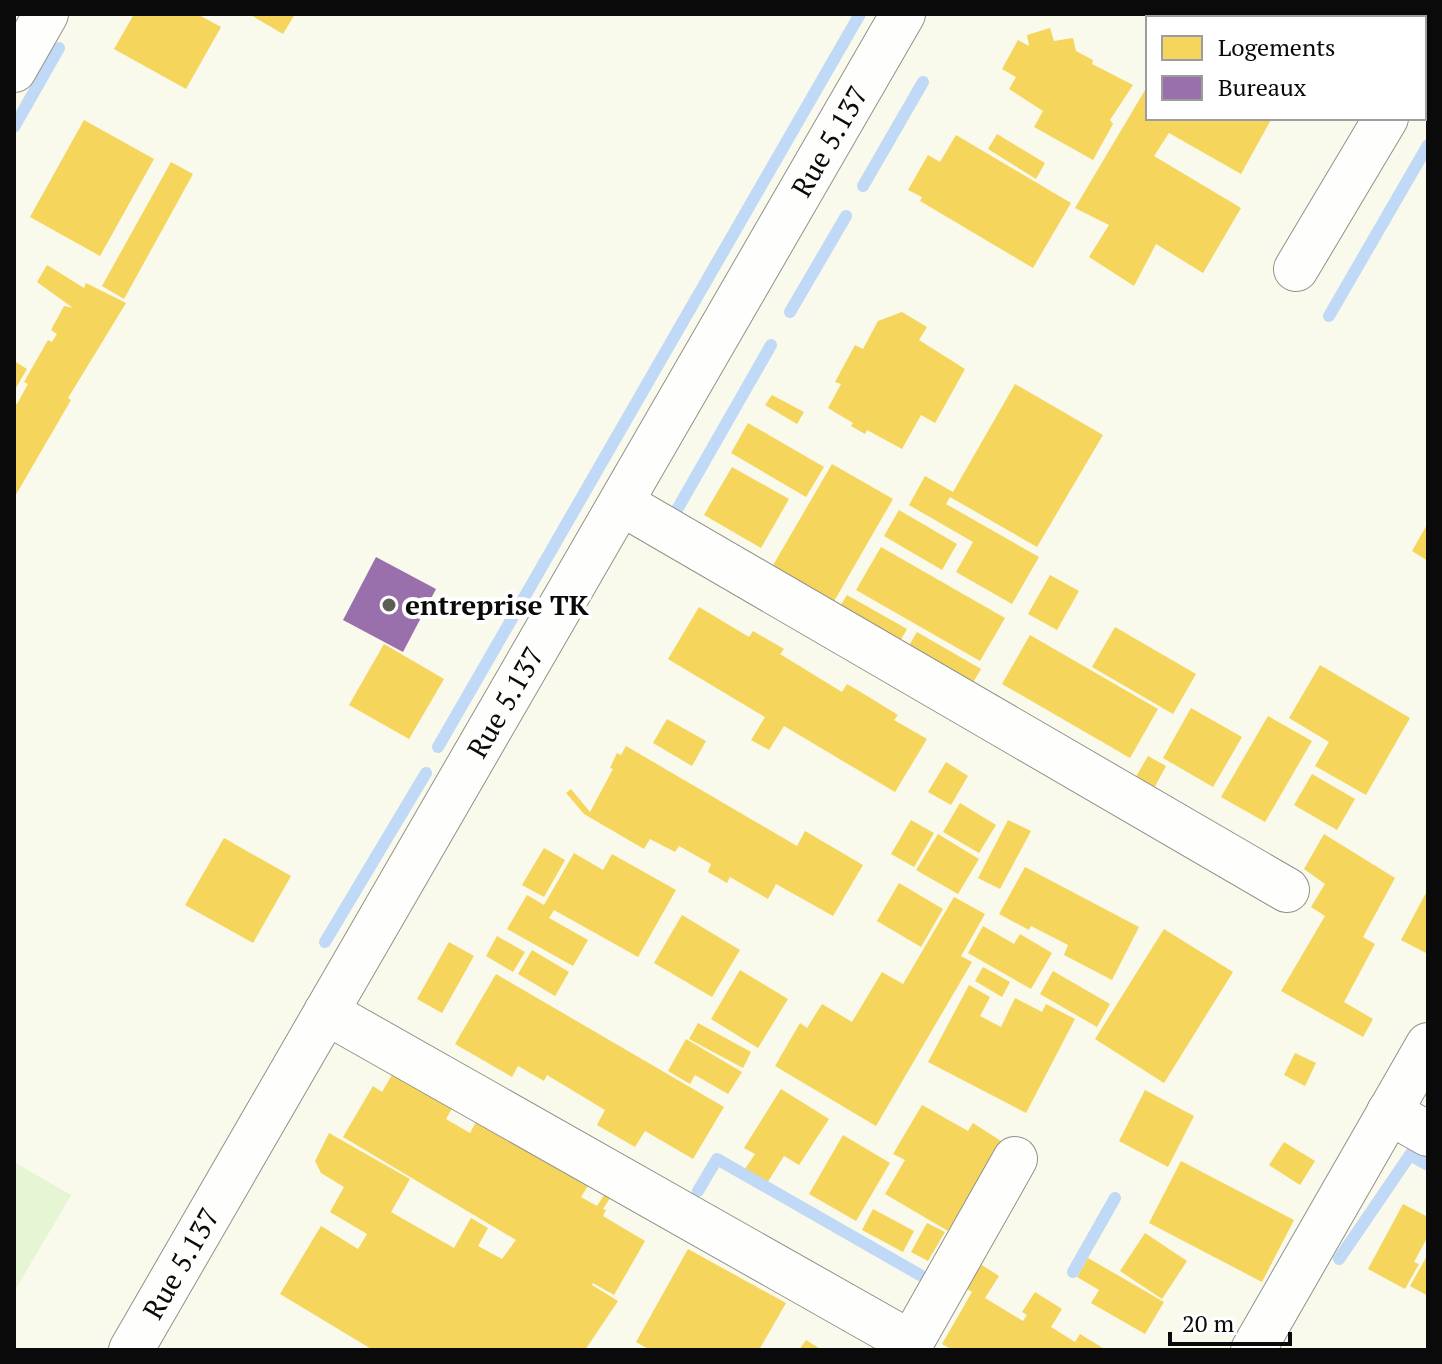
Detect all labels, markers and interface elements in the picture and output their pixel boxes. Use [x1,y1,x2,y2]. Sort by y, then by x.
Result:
legend [1146,16,1426,120]
text: Logements [1218,31,1335,63]
text: Bureaux [1218,71,1307,103]
street label: Rue 5.137 [782,79,876,203]
place label: entreprise TK [405,586,589,623]
marker: entreprise TK [380,596,398,614]
street label: Rue 5.137 [458,640,551,764]
street label: Rue 5.137 [134,1201,227,1325]
scale bar [1170,1296,1290,1346]
text: 20 m [1182,1307,1234,1339]

